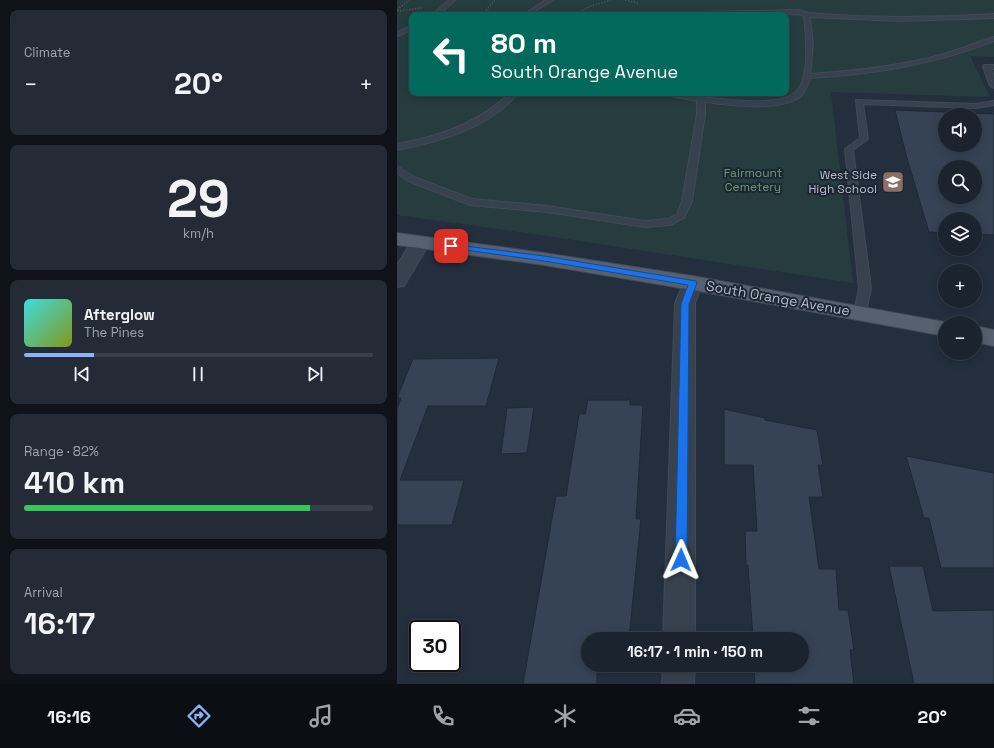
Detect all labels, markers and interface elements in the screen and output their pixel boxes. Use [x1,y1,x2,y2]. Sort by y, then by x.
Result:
text: 80 m [491,25,557,61]
icon: left [425,28,477,80]
text: Climate [24,44,70,61]
text: South Orange Avenue [491,60,678,83]
text: 20° [174,64,223,103]
text: − [24,70,38,98]
text: + [359,70,373,98]
map controls [938,108,982,360]
button: sound [938,108,982,152]
button: search [938,160,982,204]
park label: Fairmount Cemetery [724,165,782,195]
text: 29 [167,166,230,232]
place label: West Side High School [808,167,877,197]
school or university icon: West Side High School [880,169,906,195]
button: layers [938,212,982,256]
text: km/h [183,225,214,242]
pin [434,229,468,263]
icon: arrive [440,235,462,257]
button: + [938,264,982,308]
street label: South Orange Avenue [705,276,851,320]
text: Afterglow [84,305,155,324]
button: − [938,316,982,360]
text: The Pines [84,324,144,341]
icon: previous [71,363,93,385]
icon: pause [187,363,209,385]
icon: next [304,363,326,385]
text: Range · 82% [24,443,99,460]
text: 410 km [24,463,125,502]
position arrow [660,539,702,581]
text: Arrival [24,584,63,601]
text: 16:17 [24,604,95,643]
speed limit sign: 30 [409,620,461,672]
text: 16:17 · 1 min · 150 m [627,642,763,661]
icon: directions [185,702,213,730]
icon: music [307,702,335,730]
icon: phone [429,702,457,730]
icon: climate [551,702,579,730]
icon: car [673,702,701,730]
icon: filters [795,702,823,730]
text: 16:16 [47,705,91,728]
text: 20° [917,705,947,728]

